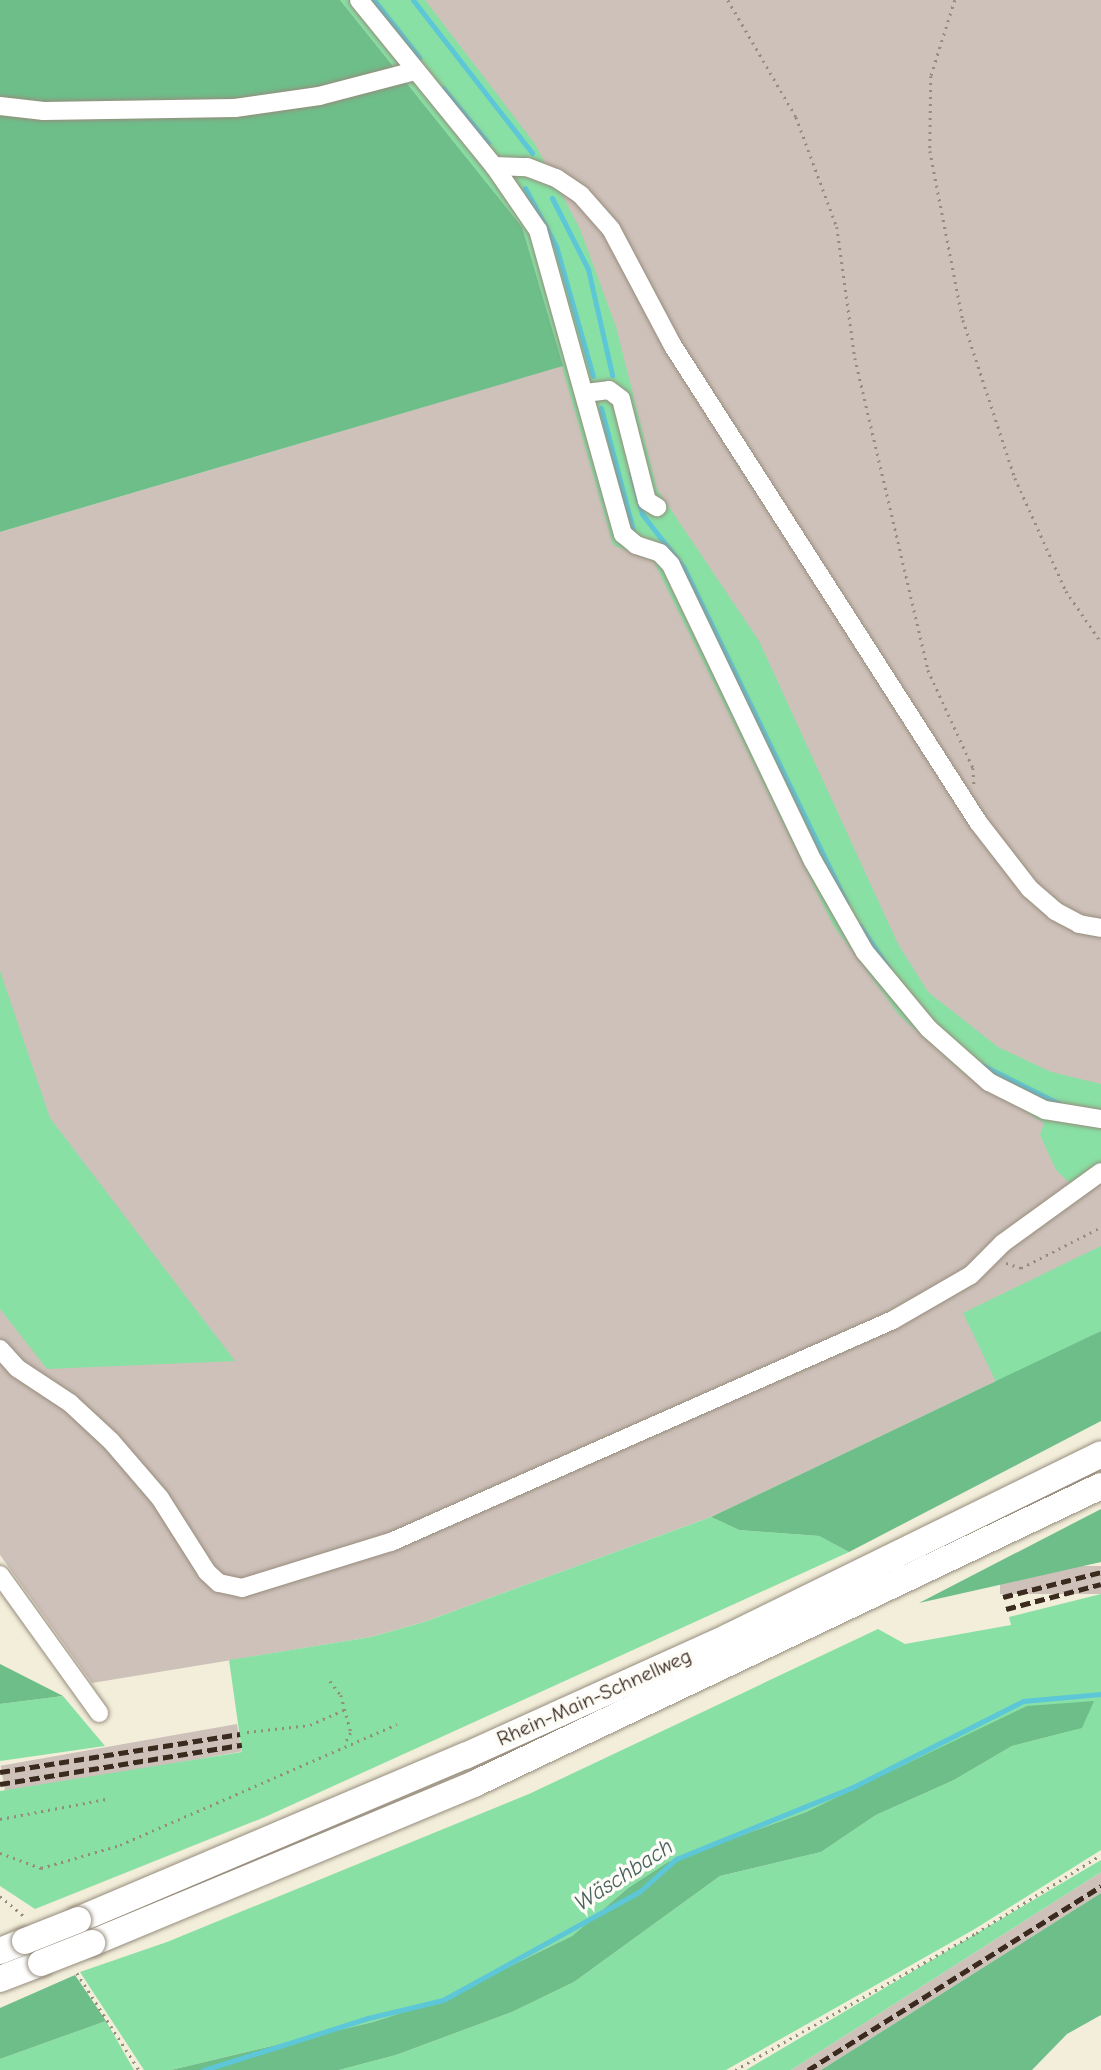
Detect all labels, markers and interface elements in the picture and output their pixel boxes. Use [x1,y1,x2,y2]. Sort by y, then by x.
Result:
street label: Rhein-Main-Schnellweg [493,1643,695,1751]
water label: Wäschbach [570,1833,678,1917]

